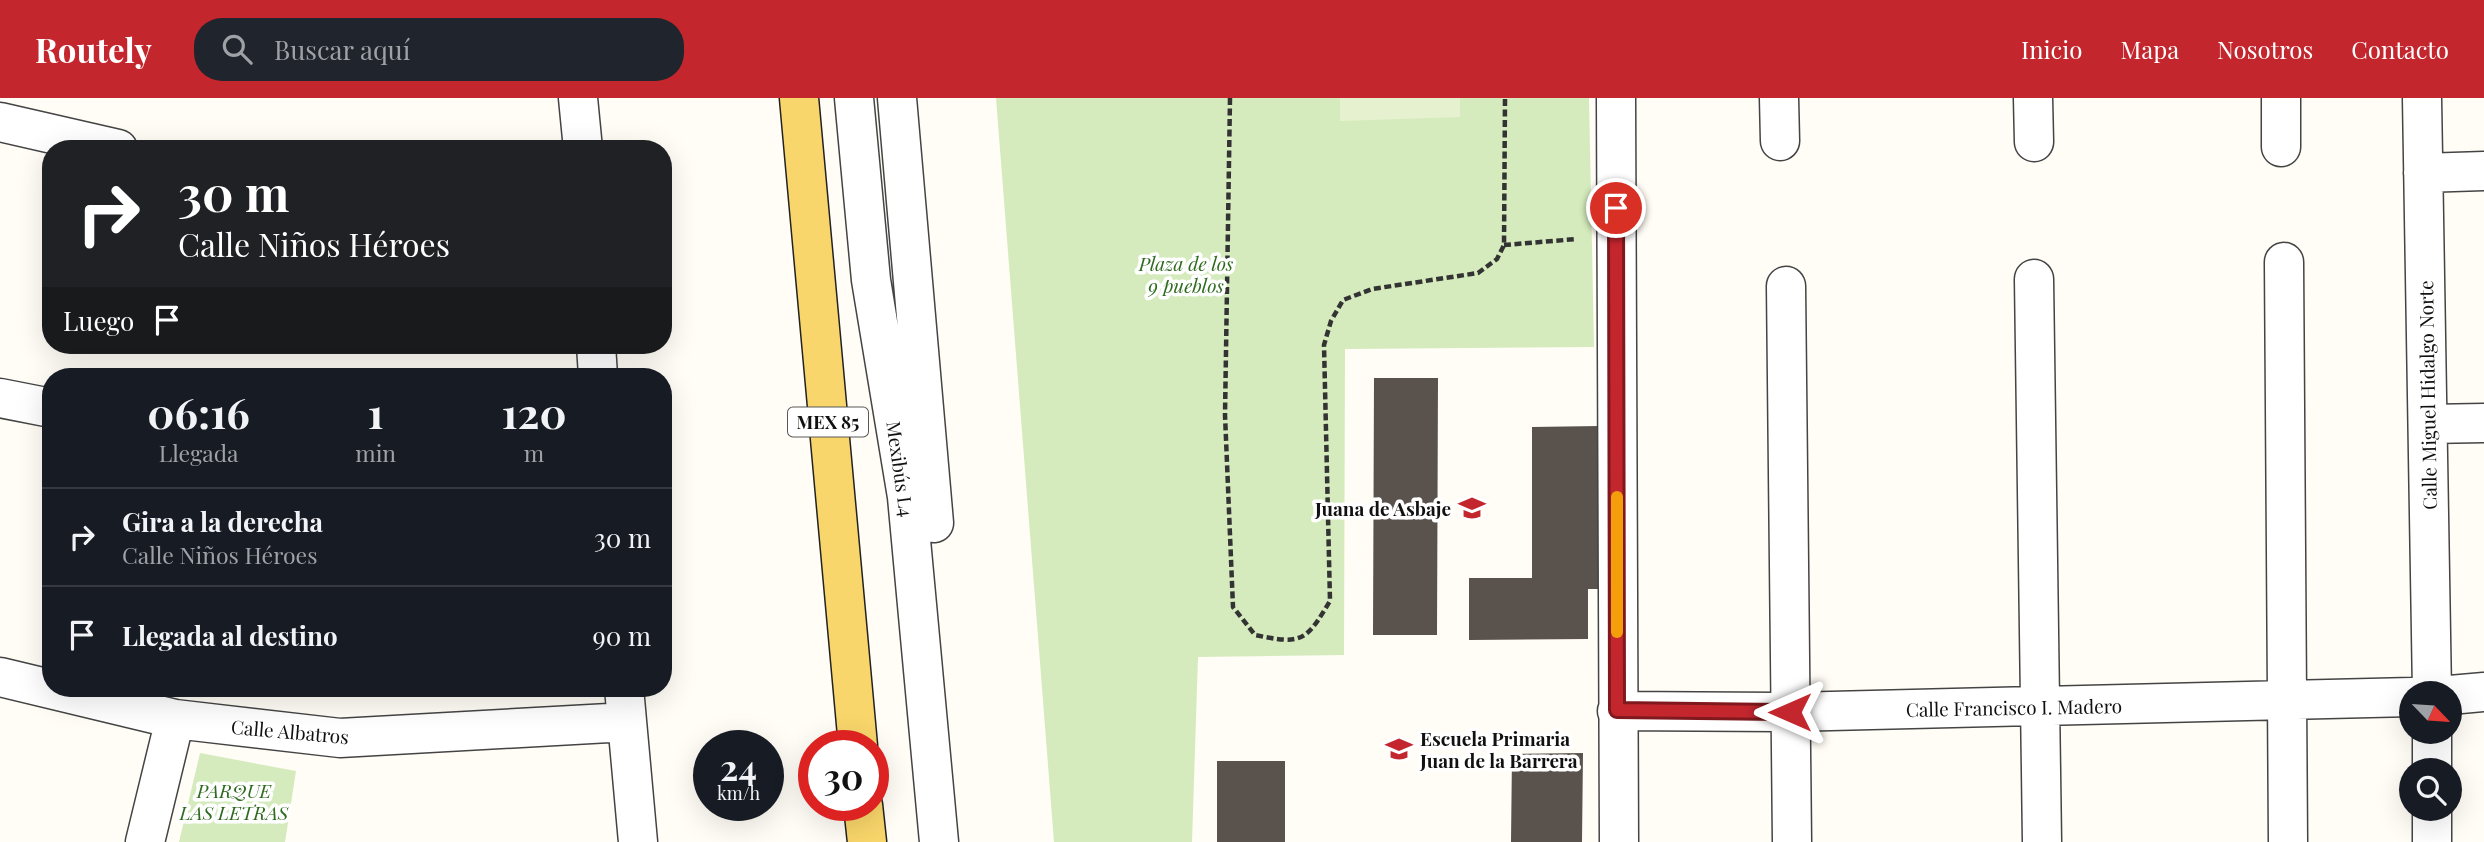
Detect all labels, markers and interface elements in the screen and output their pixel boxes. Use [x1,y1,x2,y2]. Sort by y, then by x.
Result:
search box [194,18,684,81]
text: Routely [35,27,152,71]
icon: search [218,30,256,68]
text: Buscar aquí [274,32,410,67]
text: Inicio [2021,33,2082,65]
text: Mapa [2120,33,2179,65]
text: Nosotros [2217,33,2313,65]
text: Contacto [2351,33,2449,65]
text: 30 m [178,159,289,224]
icon: right [63,168,154,259]
pin [1586,178,1646,238]
icon: arrive [1597,189,1635,227]
text: Calle Niños Héroes [178,222,450,265]
park label: Plaza de los 9 pueblos [1138,250,1233,298]
street label: Calle Miguel Hidalgo Norte [2412,280,2442,510]
icon: arrive [148,301,186,339]
text: Luego [63,303,134,338]
text: 06:16 [147,384,250,440]
text: 1 [368,384,384,440]
text: 120 [501,384,567,440]
road number: MEX 85 [788,408,868,436]
street label: Mexibús L4 [881,419,921,519]
text: Llegada [159,437,238,468]
text: min [355,437,396,468]
text: m [524,437,544,468]
school or university icon: Juana de Asbaje [1457,493,1487,523]
place label: Juana de Asbaje [1314,495,1451,521]
text: Gira a la derecha [122,504,323,539]
icon: right [63,518,101,556]
text: 30 m [594,520,651,555]
text: Calle Niños Héroes [122,539,318,570]
icon: arrive [63,616,101,654]
text: Llegada al destino [122,618,338,653]
text: 90 m [593,618,651,653]
position arrow [1753,675,1827,749]
north arrow [2399,681,2462,744]
map controls [2399,681,2462,821]
street label: Calle Francisco I. Madero [1906,692,2122,722]
street label: Calle Albatros [230,713,350,749]
place label: Escuela Primaria Juan de la Barrera [1419,725,1578,773]
speed limit sign: 30 [798,730,889,821]
school or university icon: Escuela Primaria Juan de la Barrera [1384,734,1414,764]
text: 24 [720,743,757,790]
button: search [2399,758,2462,821]
park label: PARQUE LAS LETRAS [179,777,289,825]
text: km/h [717,781,760,805]

